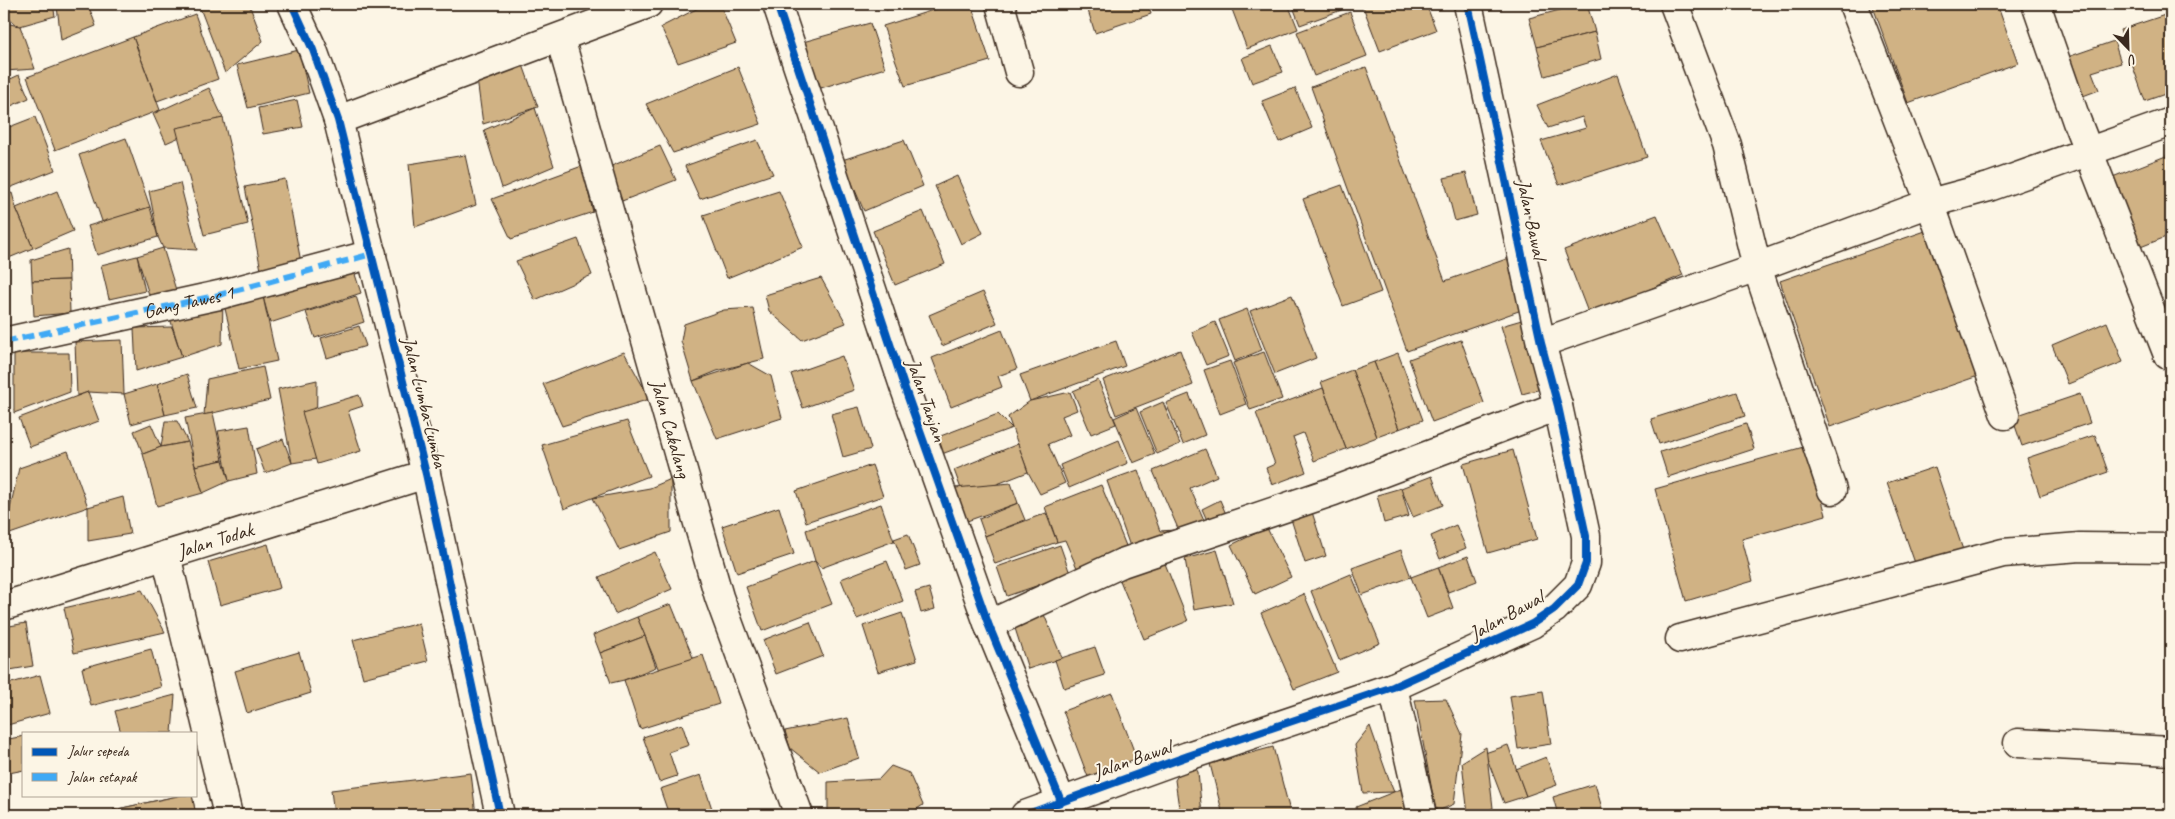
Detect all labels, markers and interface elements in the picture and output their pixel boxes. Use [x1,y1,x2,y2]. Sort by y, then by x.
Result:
north arrow [2102,22,2152,72]
text: U [2123,50,2139,70]
street label: Jalan Bawal [1511,176,1553,265]
street label: Gang Tawes 1 [141,279,238,324]
street label: Jalan Lumba-Lumba [396,333,453,472]
street label: Jalan Tanjan [900,354,953,446]
street label: Jalan Cakalang [644,376,697,483]
street label: Jalan Todak [173,516,258,564]
street label: Jalan Bawal [1464,583,1551,646]
legend [22,732,198,796]
street label: Jalan Bawal [1089,733,1178,785]
text: Jalur sepeda [67,742,130,761]
text: Jalan setapak [67,768,138,787]

